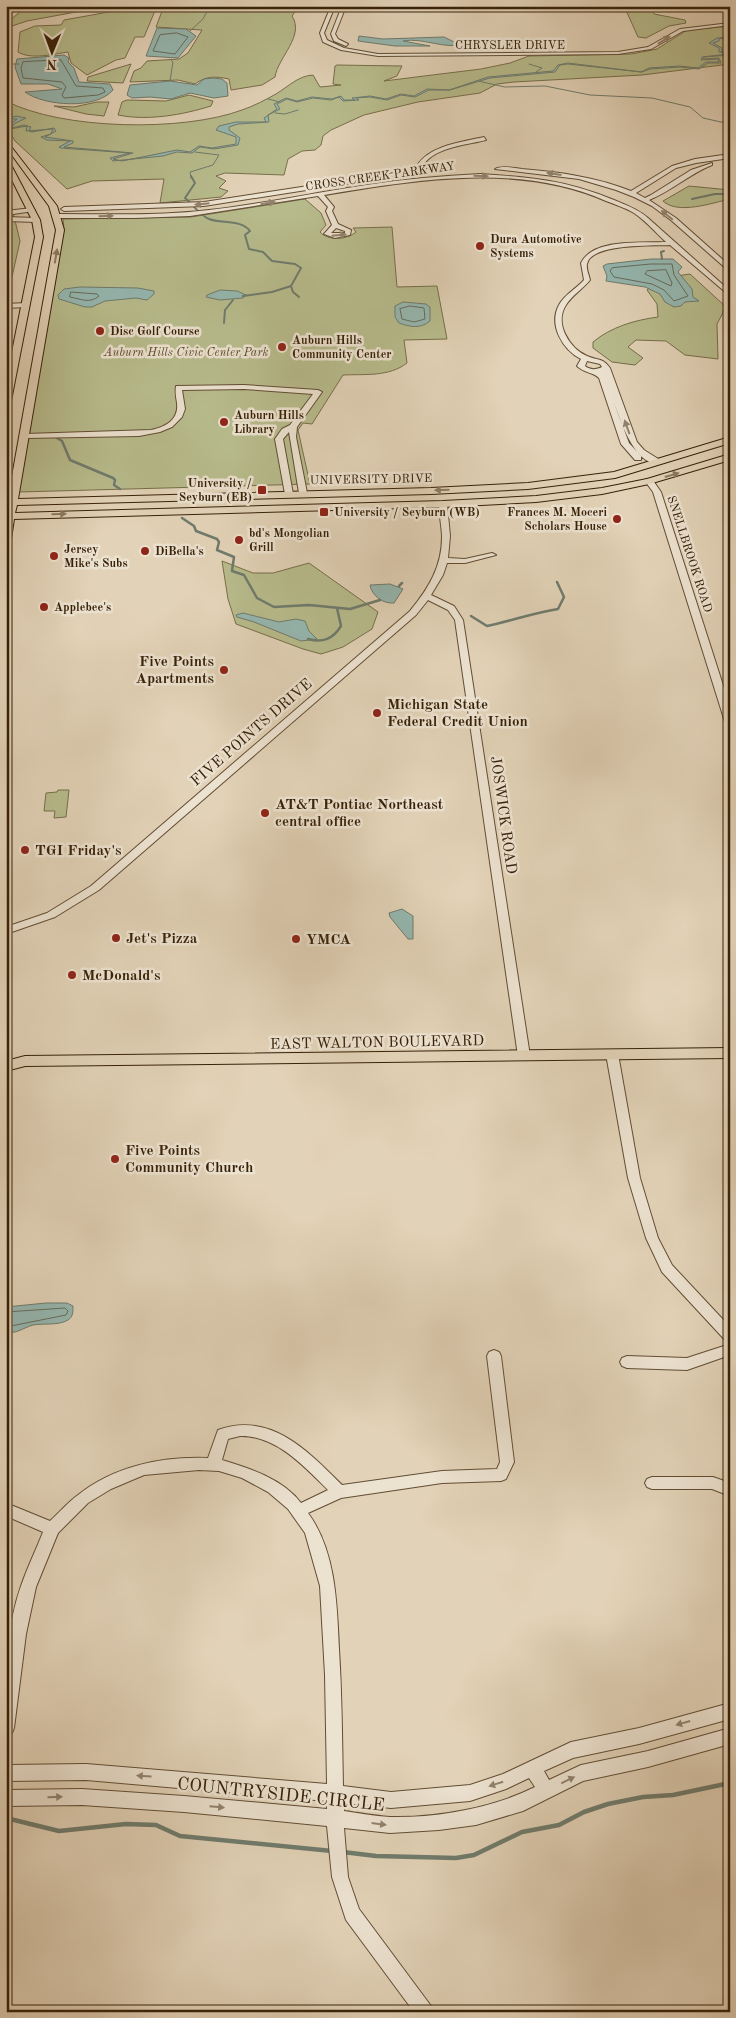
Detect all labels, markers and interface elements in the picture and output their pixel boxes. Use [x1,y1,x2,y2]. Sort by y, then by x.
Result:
north arrow [28,28,78,78]
one-way arrow [658,36,671,45]
street label: CHRYSLER DRIVE [455,40,565,52]
text: N [46,57,57,71]
street label: CROSS CREEK PARKWAY [305,161,456,193]
one-way arrow [546,170,562,178]
one-way arrow [473,172,489,180]
one-way arrow [260,198,276,206]
one-way arrow [194,200,210,208]
one-way arrow [660,209,673,220]
one-way arrow [99,211,115,219]
one-way arrow [332,230,348,238]
place label: Dura Automotive Systems [490,234,582,260]
marker: Dura Automotive Systems [474,240,486,252]
one-way arrow [53,247,61,263]
marker: Disc Golf Course [94,325,106,337]
place label: Disc Golf Course [110,326,200,338]
place label: Auburn Hills Community Center [292,335,392,361]
marker: Auburn Hills Community Center [276,341,288,353]
park label: Auburn Hills Civic Center Park [103,347,268,359]
place label: Auburn Hills Library [234,410,304,436]
marker: Auburn Hills Library [218,416,230,428]
one-way arrow [623,419,630,434]
one-way arrow [665,470,680,478]
street label: UNIVERSITY DRIVE [310,473,432,487]
place label: University / Seyburn (EB) [179,478,252,504]
marker: University / Seyburn (EB) [256,484,268,496]
one-way arrow [434,487,450,495]
street label: SNELLBROOK ROAD [664,494,714,614]
marker: University / Seyburn (WB) [318,506,330,518]
place label: University / Seyburn (WB) [334,506,480,519]
place label: Frances M. Moceri Scholars House [507,507,607,533]
one-way arrow [52,510,68,518]
marker: Frances M. Moceri Scholars House [611,513,623,525]
place label: bd's Mongolian Grill [249,528,330,554]
marker: bd's Mongolian Grill [233,534,245,546]
place label: Jersey Mike's Subs [64,544,128,570]
marker: DiBella's [139,545,151,557]
place label: DiBella's [155,546,204,558]
marker: Jersey Mike's Subs [48,550,60,562]
marker: Applebee's [38,601,50,613]
place label: Applebee's [54,602,111,614]
place label: Five Points Apartments [136,655,214,687]
marker: Five Points Apartments [218,664,230,676]
street label: FIVE POINTS DRIVE [189,677,315,790]
place label: Michigan State Federal Credit Union [387,698,528,730]
marker: Michigan State Federal Credit Union [371,707,383,719]
street label: JOSWICK ROAD [487,755,518,875]
place label: AT&T Pontiac Northeast central office [275,798,444,830]
marker: AT&T Pontiac Northeast central office [259,807,271,819]
marker: TGI Friday's [19,844,31,856]
place label: TGI Friday's [35,844,122,859]
marker: Jet's Pizza [110,932,122,944]
place label: Jet's Pizza [126,932,198,947]
marker: YMCA [290,933,302,945]
place label: YMCA [306,933,351,948]
marker: McDonald's [66,969,78,981]
place label: McDonald's [82,969,160,984]
street label: EAST WALTON BOULEVARD [270,1034,484,1053]
place label: Five Points Community Church [125,1144,254,1176]
marker: Five Points Community Church [109,1153,121,1165]
one-way arrow [675,1719,690,1727]
one-way arrow [136,1771,152,1779]
street label: COUNTRYSIDE CIRCLE [176,1775,385,1815]
one-way arrow [561,1775,575,1783]
one-way arrow [488,1781,503,1789]
one-way arrow [47,1793,63,1801]
one-way arrow [209,1803,225,1811]
one-way arrow [371,1820,387,1828]

